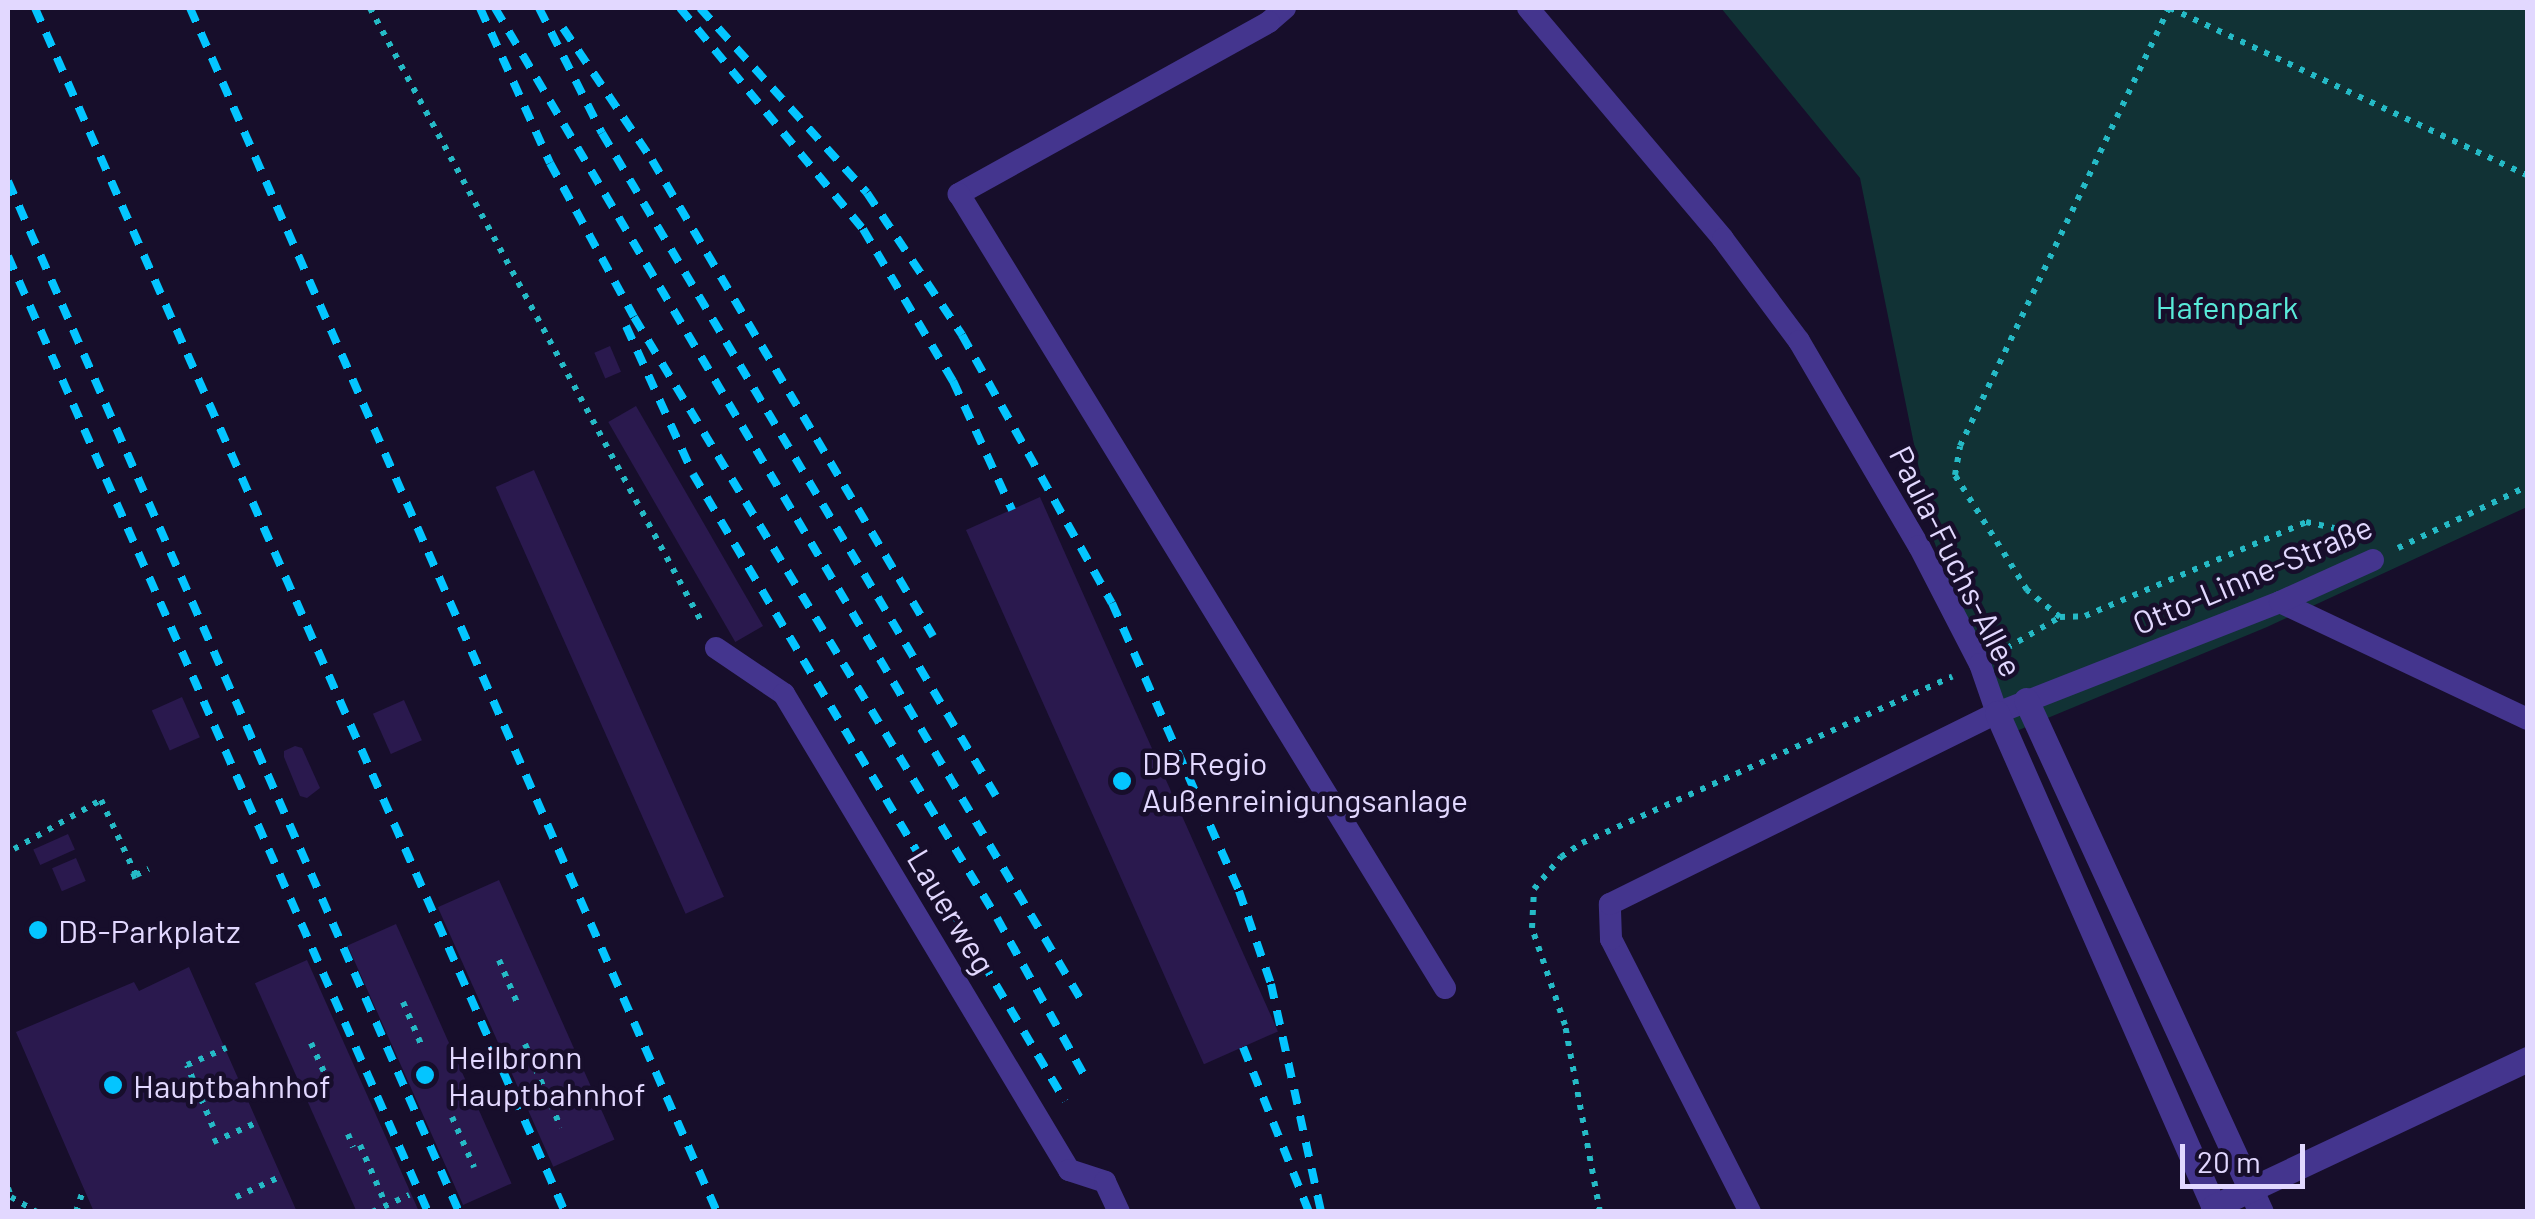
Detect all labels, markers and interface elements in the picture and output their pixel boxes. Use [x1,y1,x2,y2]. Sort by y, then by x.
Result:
park label: Hafenpark [2155,287,2299,325]
street label: Paula-Fuchs-Allee [1882,439,2032,683]
street label: Otto-Linne-Straße [2127,506,2377,642]
place label: DB Regio Außenreinigungsanlage [1142,744,1468,819]
marker: DB Regio Außenreinigungsanlage [1111,770,1133,792]
street label: Lauerweg [900,842,1004,980]
place label: DB-Parkplatz [58,911,240,949]
marker: DB-Parkplatz [27,919,49,941]
place label: Heilbronn Hauptbahnhof [448,1038,646,1113]
marker: Heilbronn Hauptbahnhof [412,1062,438,1088]
place label: Hauptbahnhof [133,1066,331,1104]
marker: Hauptbahnhof [102,1074,124,1096]
scale bar [2185,1124,2310,1186]
text: 20 m [2197,1143,2261,1179]

